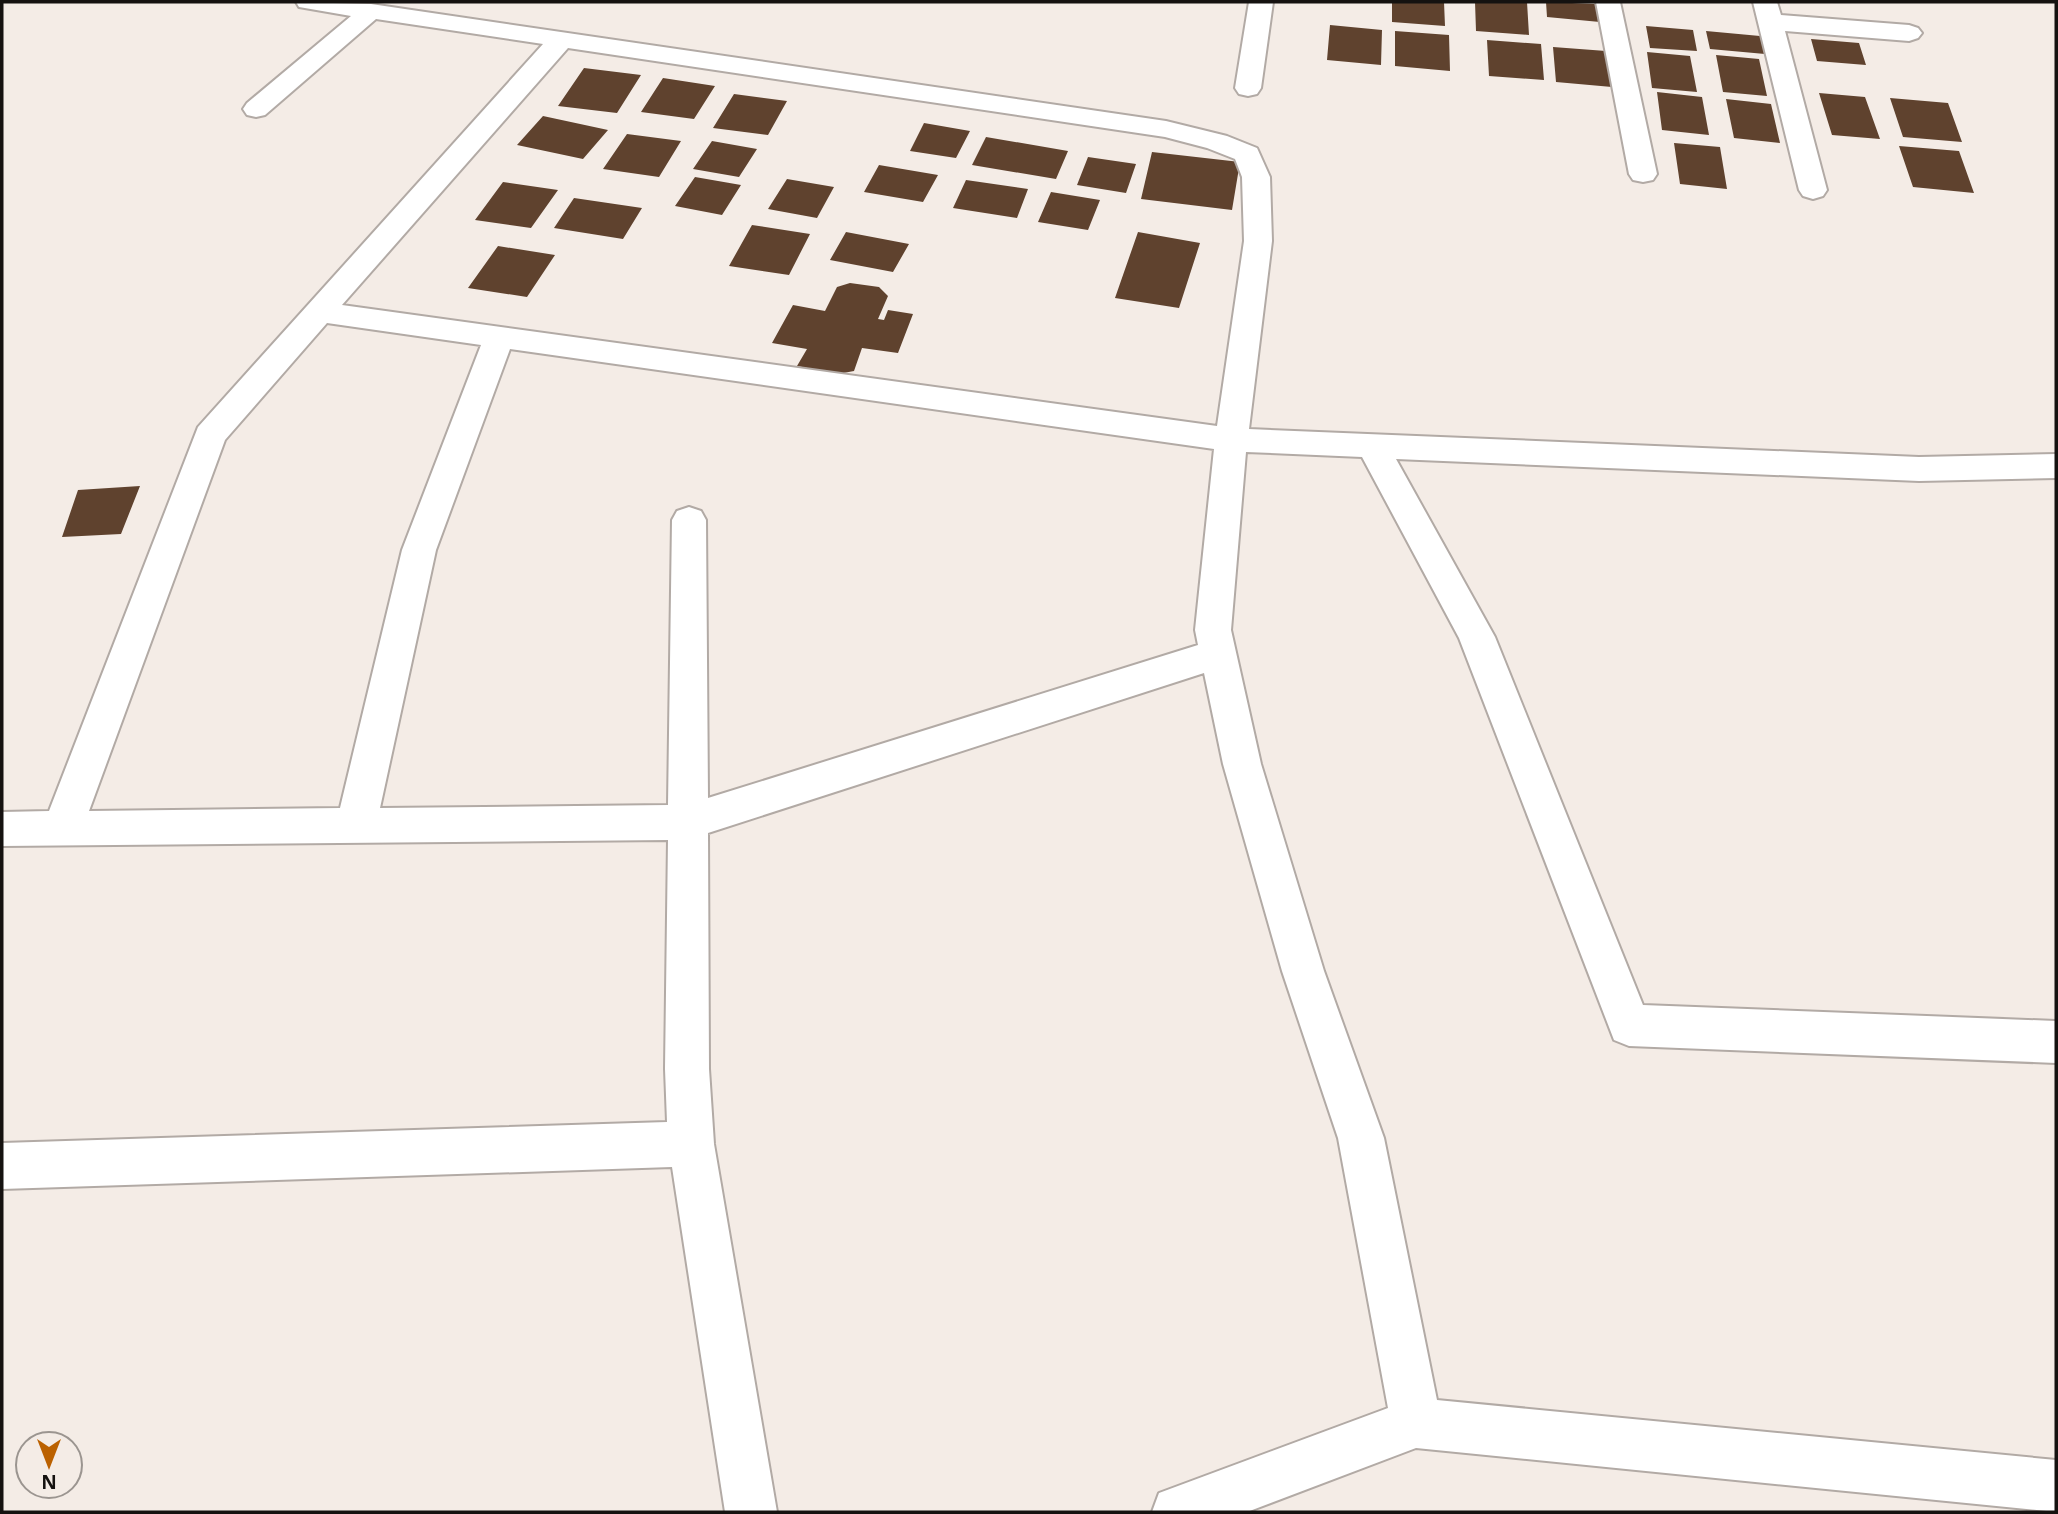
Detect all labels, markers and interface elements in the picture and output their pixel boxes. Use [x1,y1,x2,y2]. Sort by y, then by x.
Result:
north arrow [14,1430,84,1500]
text: N [41,1469,57,1495]

